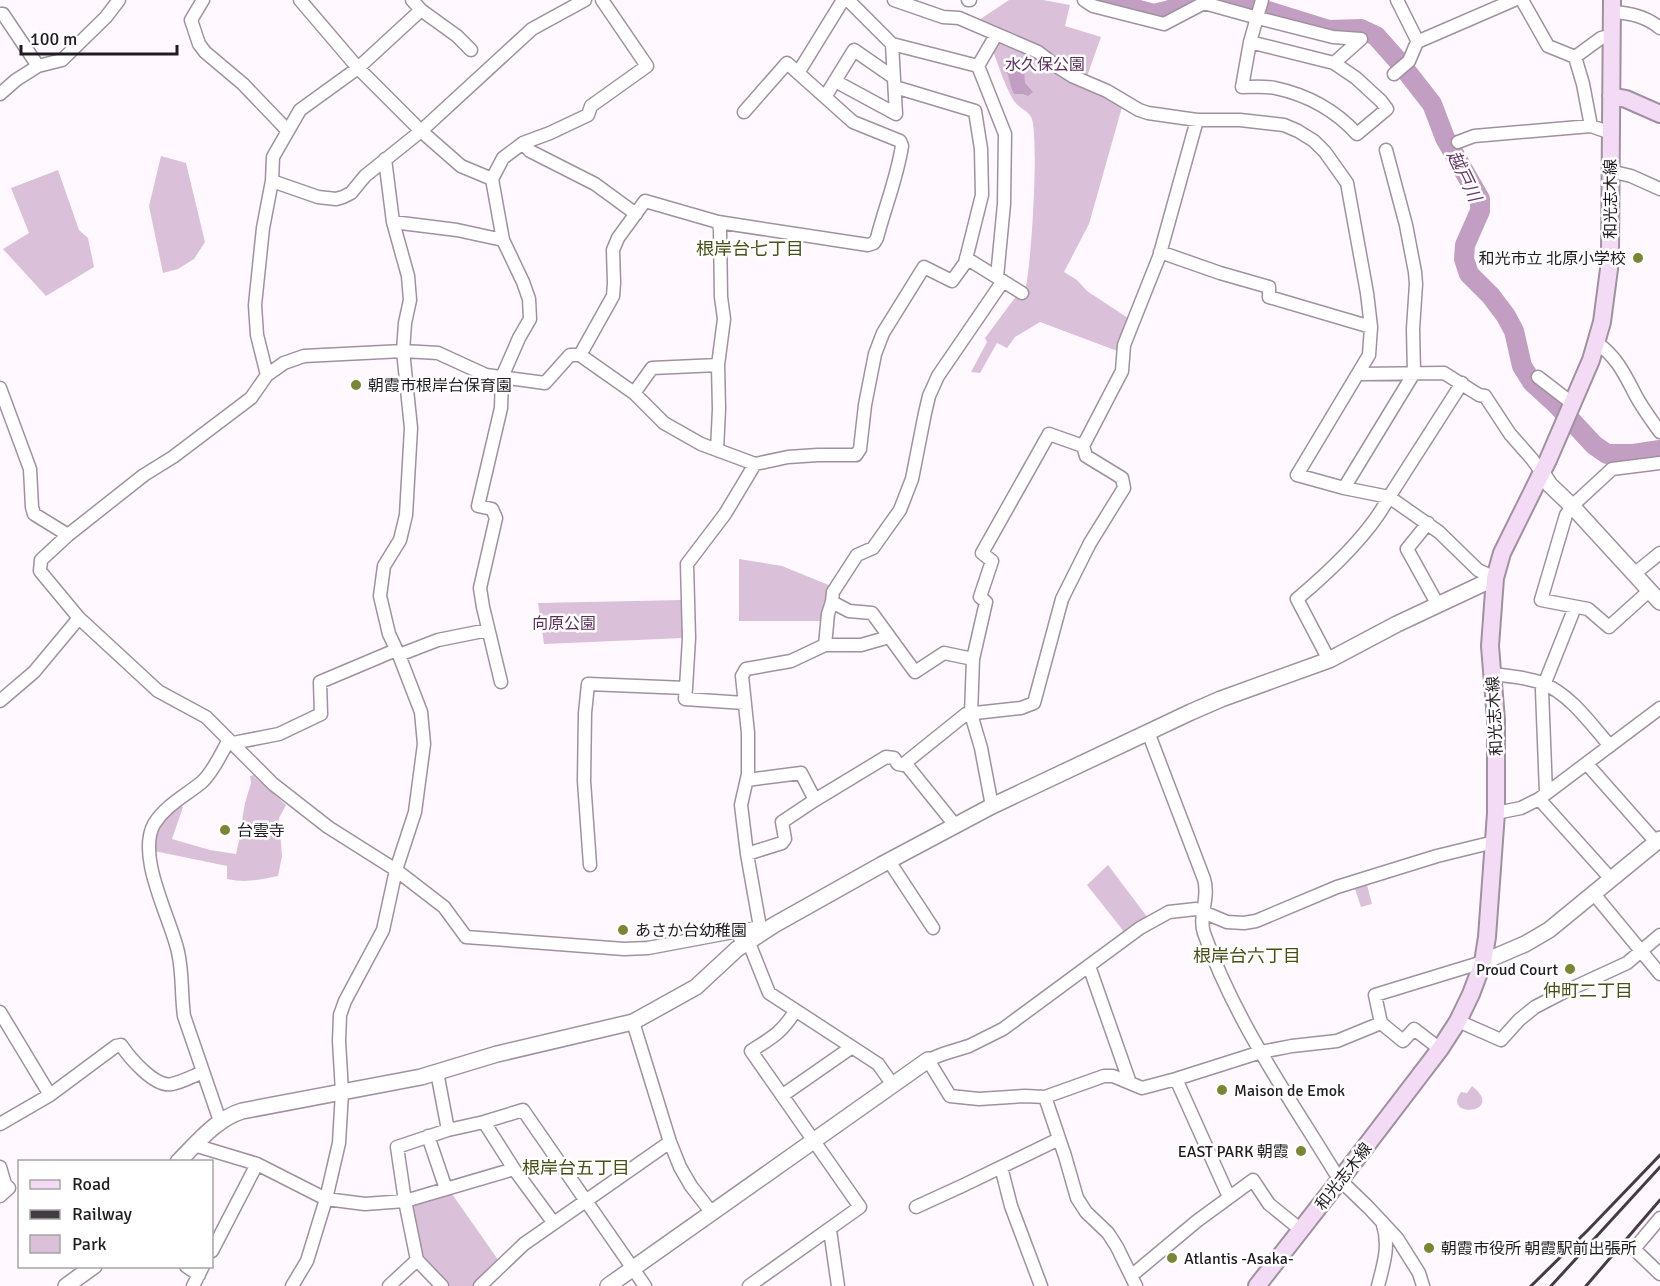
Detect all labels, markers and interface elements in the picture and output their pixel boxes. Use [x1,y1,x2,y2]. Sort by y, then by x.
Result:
scale bar [21,18,177,56]
text: 100 m [30,28,77,50]
park label: 水久保公園 [1005,55,1085,75]
water label: 越戸川 [1442,147,1487,207]
street label: 和光志木線 [1601,159,1621,239]
district label: 根岸台七丁目 [696,238,804,260]
place label: 和光市立 北原小学校 [1478,249,1626,269]
marker: 和光市立 北原小学校 [1631,251,1645,265]
place label: 朝霞市根岸台保育園 [368,376,512,396]
marker: 朝霞市根岸台保育園 [349,378,363,392]
park label: 向原公園 [532,614,596,634]
street label: 和光志木線 [1483,675,1507,756]
place label: 台雲寺 [237,821,285,841]
marker: 台雲寺 [218,823,232,837]
place label: あさか台幼稚園 [635,921,747,941]
marker: あさか台幼稚園 [616,923,630,937]
district label: 根岸台六丁目 [1193,945,1301,967]
place label: Proud Court [1476,960,1558,980]
marker: Proud Court [1563,962,1577,976]
district label: 仲町二丁目 [1543,980,1633,1002]
place label: Maison de Emok [1234,1081,1345,1101]
marker: Maison de Emok [1215,1083,1229,1097]
street label: 和光志木線 [1311,1139,1376,1214]
place label: EAST PARK 朝霞 [1178,1142,1289,1162]
marker: EAST PARK 朝霞 [1294,1144,1308,1158]
district label: 根岸台五丁目 [522,1157,630,1179]
legend [18,1160,213,1268]
text: Road [72,1173,111,1195]
text: Railway [72,1203,133,1225]
text: Park [72,1233,107,1255]
place label: 朝霞市役所 朝霞駅前出張所 [1441,1239,1637,1259]
marker: 朝霞市役所 朝霞駅前出張所 [1422,1241,1436,1255]
place label: Atlantis -Asaka- [1184,1249,1293,1269]
marker: Atlantis -Asaka- [1165,1251,1179,1265]

